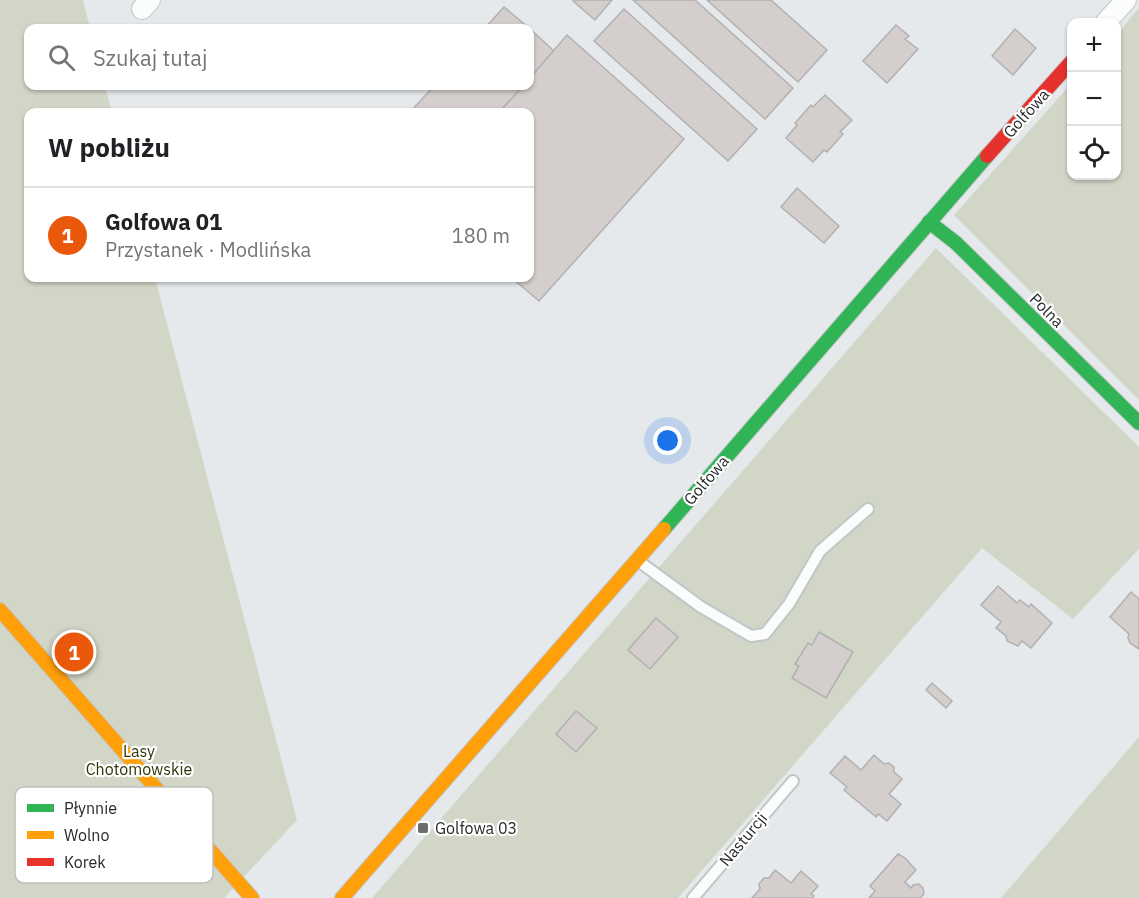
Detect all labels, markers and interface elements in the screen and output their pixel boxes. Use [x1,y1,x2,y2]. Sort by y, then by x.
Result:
map controls [1067,18,1121,180]
button: + [1067,18,1121,72]
search box [24,24,534,90]
icon: search [45,41,78,74]
text: Szukaj tutaj [93,43,208,72]
button: − [1067,72,1121,126]
street label: Golfowa [999,84,1054,142]
button: locate [1067,126,1121,180]
text: W pobliżu [48,130,170,164]
text: Golfowa 01 [105,207,222,236]
text: 1 [62,222,74,249]
text: 180 m [452,222,510,249]
text: Przystanek · Modlińska [105,236,311,263]
street label: Polna [1026,289,1069,332]
your location [653,426,682,455]
street label: Golfowa [679,451,733,509]
pin: 1 [54,630,94,674]
park label: Lasy Chotomowskie [86,741,193,779]
legend [15,787,213,883]
text: Płynnie [64,798,117,818]
street label: Nasturcji [715,808,771,870]
place label: Golfowa 03 [435,818,517,838]
marker: Golfowa 03 [416,821,430,835]
text: Wolno [64,825,109,845]
text: Korek [64,852,106,872]

